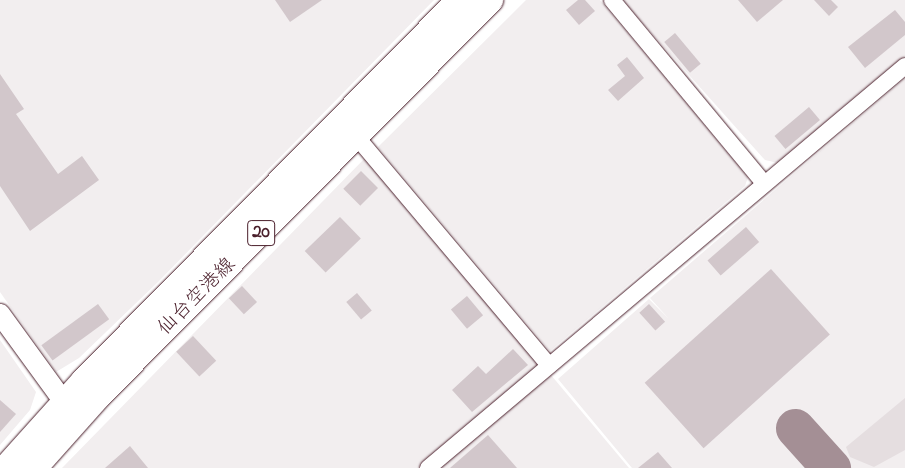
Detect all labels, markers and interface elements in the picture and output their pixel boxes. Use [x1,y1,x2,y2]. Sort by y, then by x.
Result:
road number: 20 [246,217,276,250]
street label: 仙台空港線 [153,253,241,341]

